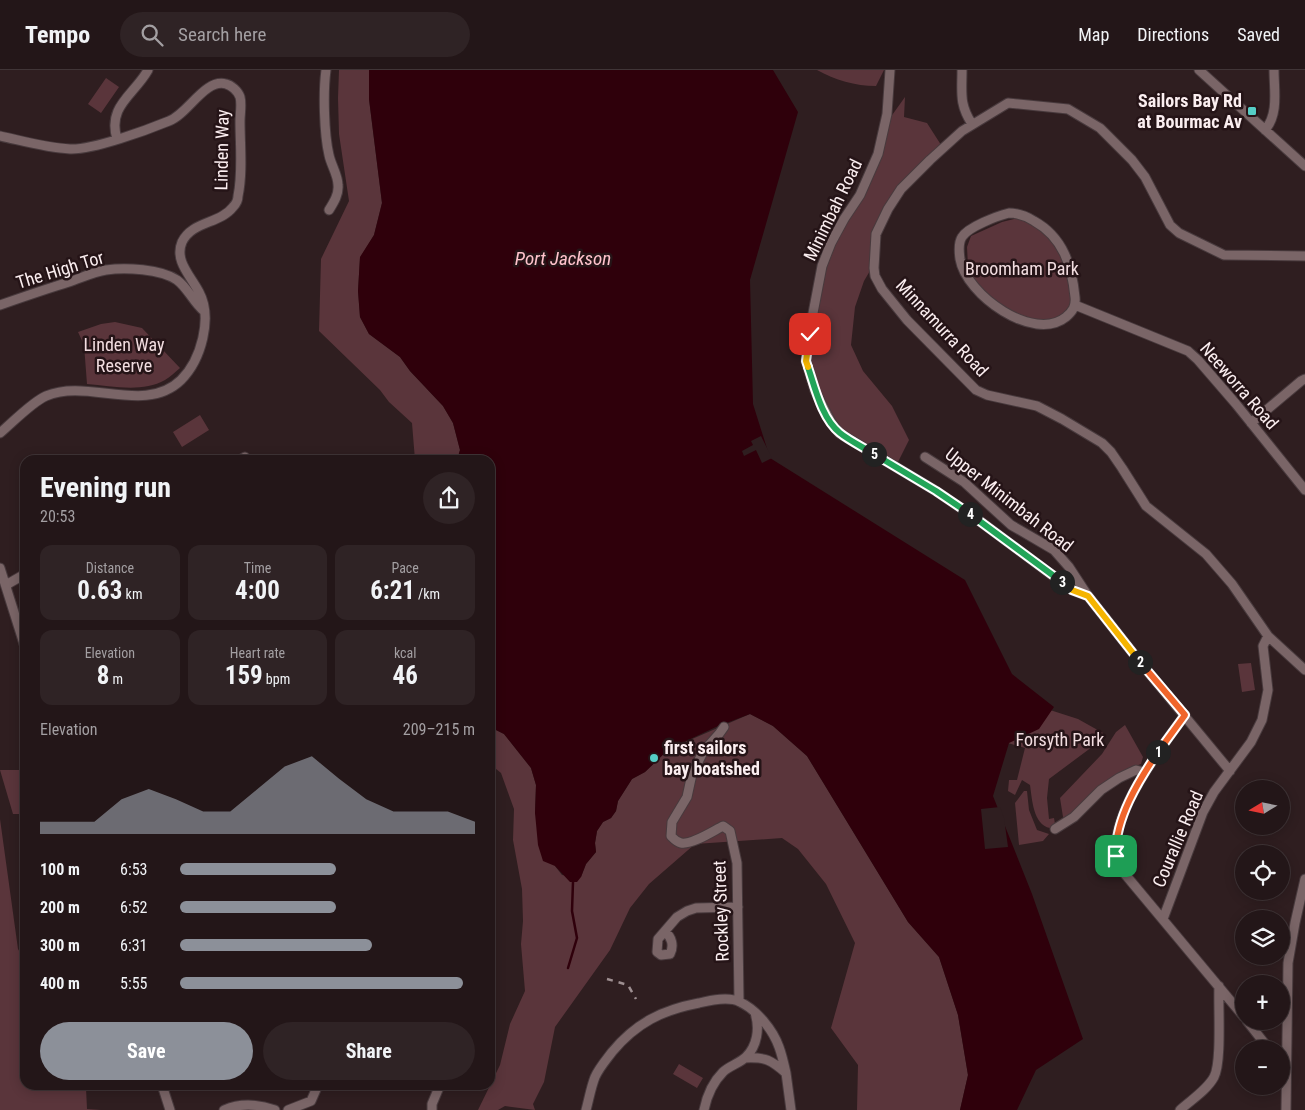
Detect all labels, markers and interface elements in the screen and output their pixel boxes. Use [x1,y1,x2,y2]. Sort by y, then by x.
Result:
search box [120,12,470,57]
text: Tempo [25,21,90,49]
icon: search [138,21,166,49]
text: Search here [178,23,266,46]
text: Map [1078,24,1109,45]
text: Directions [1137,24,1209,45]
text: Saved [1237,24,1280,45]
place label: Sailors Bay Rd at Bourmac Av [1137,90,1242,132]
marker: Sailors Bay Rd at Bourmac Av [1246,105,1258,117]
street label: Linden Way [210,109,233,191]
street label: Minimbah Road [799,155,866,264]
street label: The High Tor [14,246,107,293]
water label: Port Jackson [515,247,611,270]
park label: Broomham Park [965,258,1079,279]
street label: Minnamurra Road [892,275,993,381]
pin [789,313,831,355]
icon: check [796,320,824,348]
park label: Linden Way Reserve [83,334,165,376]
street label: Neeworra Road [1196,338,1283,433]
pin: 5 [862,442,886,466]
street label: Upper Minimbah Road [941,443,1077,556]
text: 5 [871,446,878,462]
text: Evening run [40,471,171,504]
button: share [423,472,475,524]
pin: 4 [958,502,982,526]
text: 4 [967,506,974,522]
text: 20:53 [40,507,75,526]
text: Distance [86,560,134,576]
text: Time [244,560,271,576]
text: Pace [391,560,419,576]
pin: 3 [1050,570,1074,594]
text: 3 [1059,574,1066,590]
text: 0.63 [77,576,122,605]
text: 4:00 [235,576,280,605]
text: 6:21 [370,576,415,605]
text: km [122,586,142,602]
text: /km [415,586,440,602]
text: Elevation [85,645,135,661]
text: Heart rate [230,645,285,661]
text: kcal [394,645,416,661]
pin: 2 [1128,650,1152,674]
text: 2 [1137,654,1144,670]
text: 8 [97,661,109,690]
text: 159 [225,661,263,690]
text: 46 [393,661,418,690]
text: m [109,671,123,687]
text: bpm [263,671,290,687]
text: Elevation [40,720,98,739]
text: 209–215 m [403,720,475,739]
park label: Forsyth Park [1016,729,1104,750]
place label: first sailors bay boatshed [664,737,760,779]
pin: 1 [1146,740,1170,764]
text: 1 [1155,744,1162,760]
marker: first sailors bay boatshed [648,752,660,764]
north arrow [1235,780,1290,835]
map controls [1235,780,1290,1095]
street label: Courallie Road [1148,787,1207,890]
pin [1095,835,1137,877]
icon: arrive [1102,842,1130,870]
button: locate [1235,845,1290,900]
text: 100 m [40,860,80,879]
text: 6:53 [120,860,147,879]
street label: Rockley Street [708,860,733,962]
text: 200 m [40,898,80,917]
text: 6:52 [120,898,147,917]
button: layers [1235,910,1290,965]
text: 300 m [40,936,80,955]
text: 6:31 [120,936,147,955]
text: 400 m [40,974,80,993]
text: 5:55 [120,974,147,993]
button: + [1235,975,1290,1030]
button: Save [40,1022,253,1080]
button: Share [263,1022,475,1080]
button: − [1235,1040,1290,1095]

